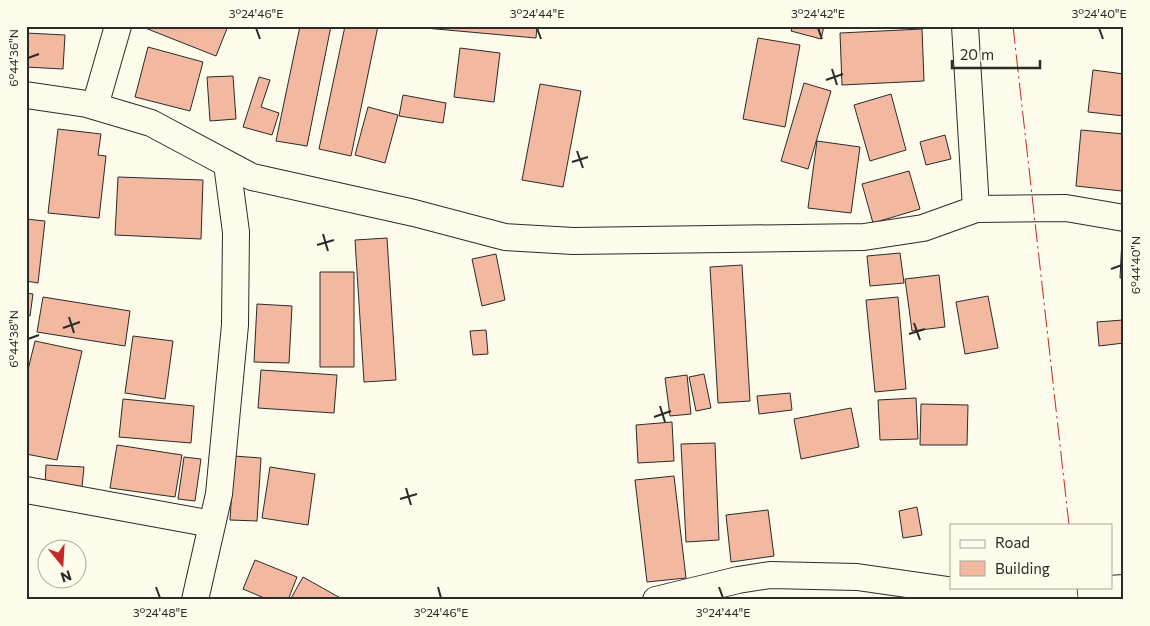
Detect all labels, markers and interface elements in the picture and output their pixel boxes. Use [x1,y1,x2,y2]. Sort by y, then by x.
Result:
text: 3°24'46"E [229,6,283,20]
text: 3°24'44"E [510,6,564,20]
text: 3°24'42"E [791,6,845,20]
text: 3°24'40"E [1071,6,1127,20]
text: 6°44'36"N [6,29,20,87]
scale bar [952,38,1040,70]
text: 20 m [960,45,994,63]
text: 6°44'40"N [1128,236,1142,294]
text: 6°44'38"N [6,310,20,368]
legend [950,524,1112,588]
text: Road [995,533,1030,551]
north arrow [38,538,88,588]
text: Building [995,559,1050,577]
text: N [59,567,74,587]
text: 3°24'48"E [133,605,187,619]
text: 3°24'46"E [414,605,468,619]
text: 3°24'44"E [696,605,750,619]

